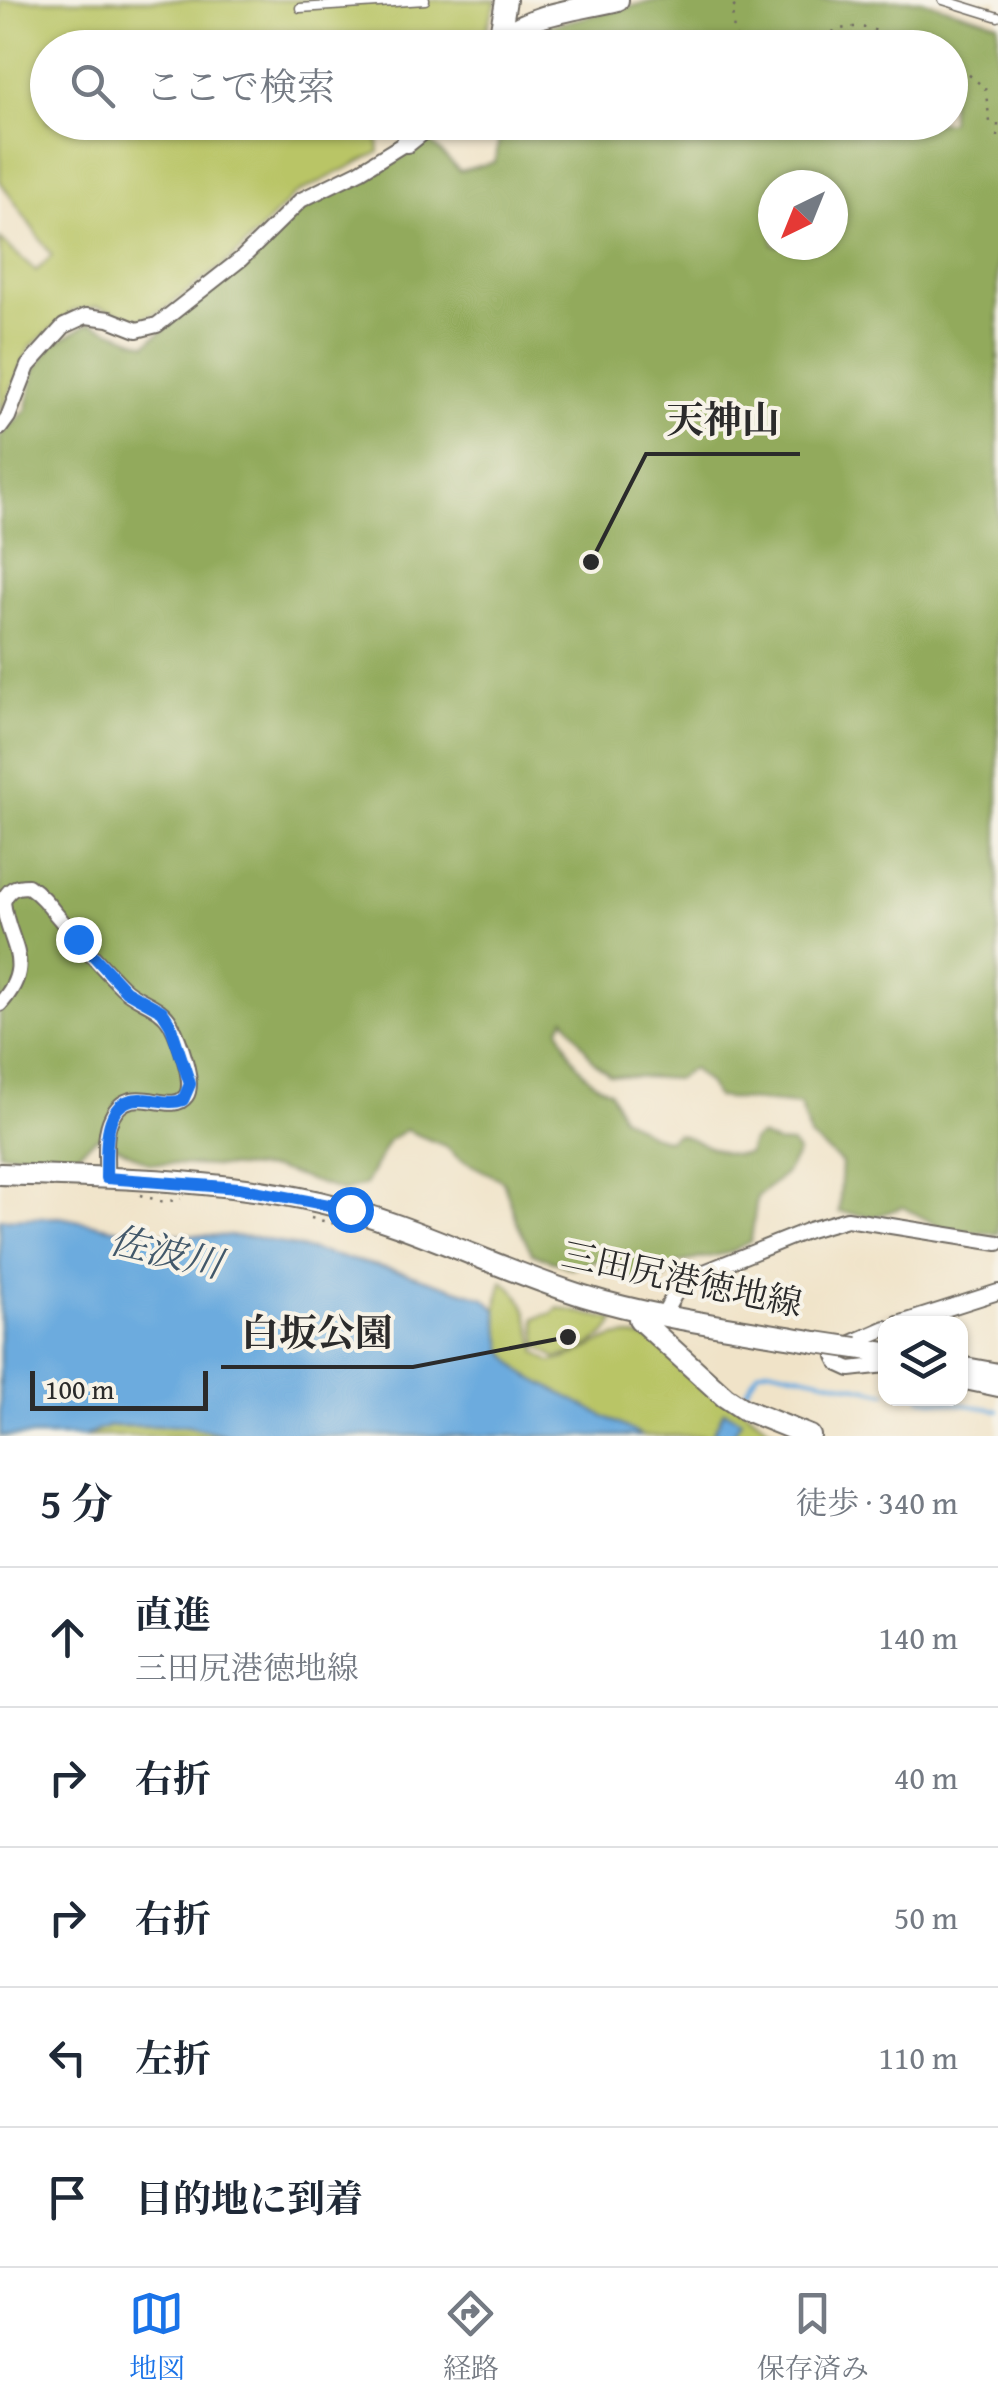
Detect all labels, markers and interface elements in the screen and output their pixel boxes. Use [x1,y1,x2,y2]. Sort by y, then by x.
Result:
search box [30,30,968,140]
icon: search [65,58,120,113]
text: ここで検索 [145,58,335,114]
north arrow [758,170,848,260]
callout: 天神山 [646,386,800,454]
text: 天神山 [666,391,780,447]
route end [56,917,102,963]
route start [328,1187,374,1233]
water label: 佐波川 [104,1211,232,1292]
street label: 三田尻港徳地線 [557,1228,807,1329]
callout: 白坂公園 [221,1299,413,1367]
text: 白坂公園 [241,1304,393,1360]
map controls [878,1316,968,1406]
button: layers [878,1316,968,1406]
scale bar [30,1366,208,1410]
text: 100 m [45,1368,114,1409]
text: 5 分 [40,1472,113,1533]
text: 徒歩 · 340 m [795,1479,958,1526]
text: 直進 [135,1586,211,1642]
icon: ahead [40,1610,95,1665]
text: 140 m [879,1614,958,1661]
text: 三田尻港徳地線 [135,1644,359,1691]
icon: right [40,1750,95,1805]
text: 右折 [135,1750,211,1806]
text: 40 m [894,1754,958,1801]
icon: right [40,1890,95,1945]
text: 右折 [135,1890,211,1946]
text: 50 m [894,1894,958,1941]
icon: left [40,2030,95,2085]
text: 左折 [135,2030,211,2086]
text: 110 m [879,2034,958,2081]
icon: arrive [40,2170,95,2225]
text: 目的地に到着 [135,2170,363,2226]
tab: 地図 [129,2286,185,2388]
tab: 経路 [443,2286,499,2388]
tab: 保存済み [757,2286,869,2388]

